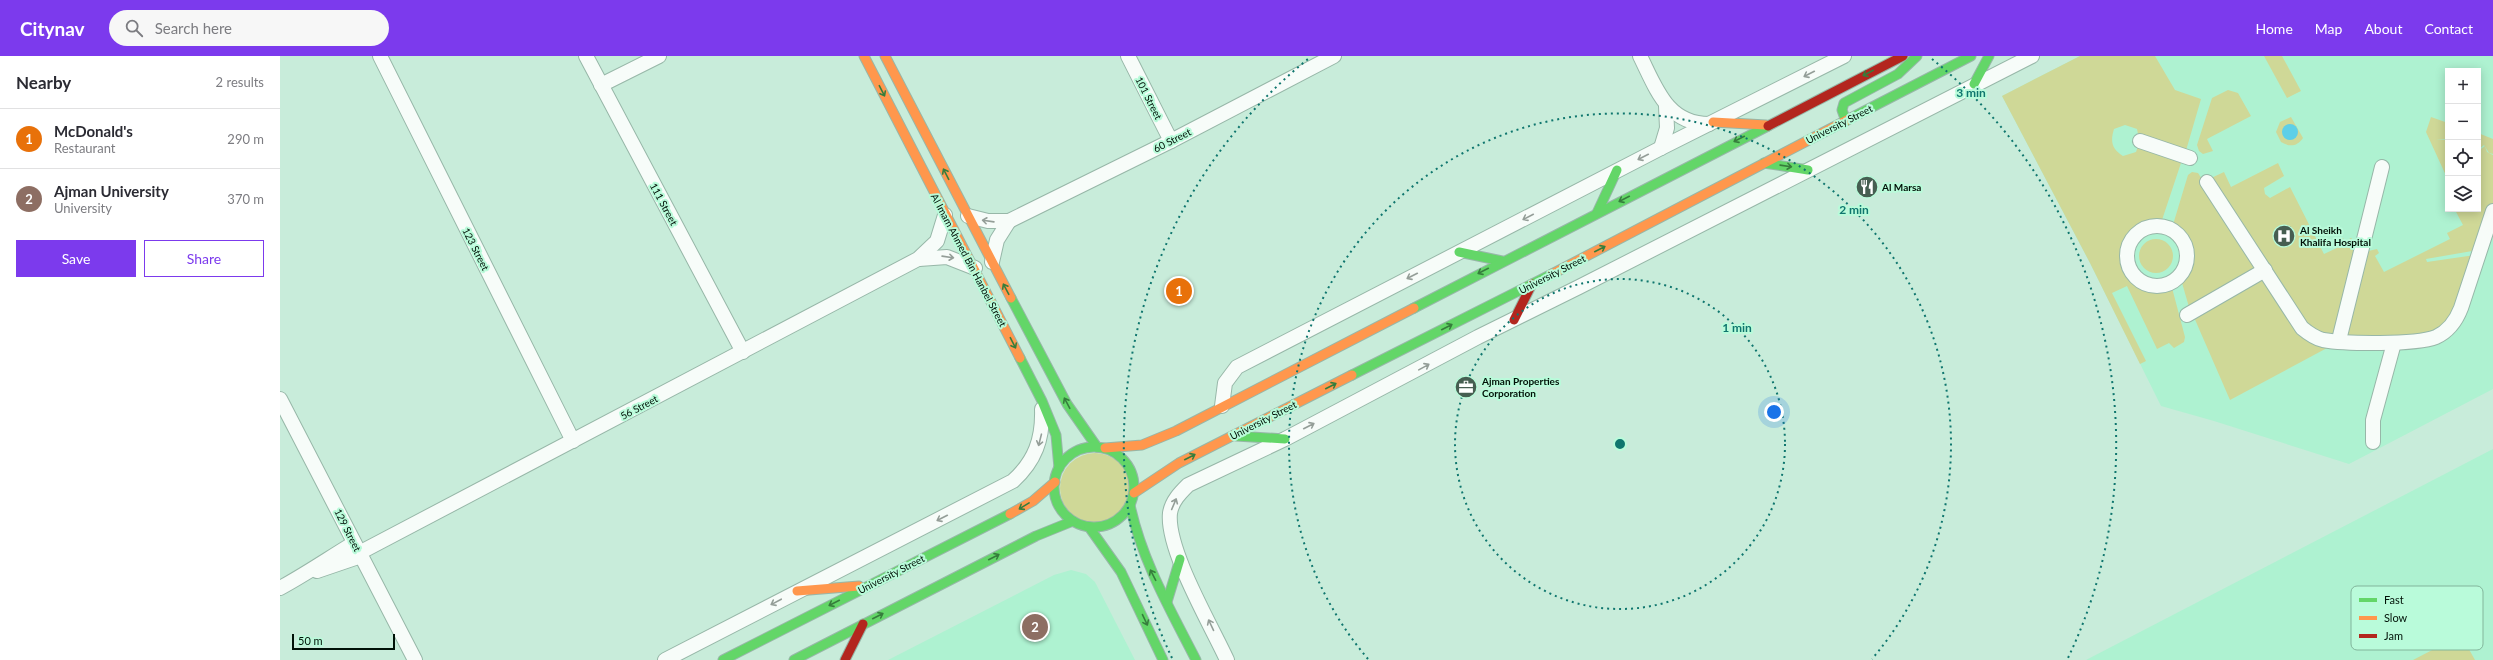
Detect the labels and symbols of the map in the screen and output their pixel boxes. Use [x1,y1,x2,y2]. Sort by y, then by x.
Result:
one-way arrow [1862,70,1874,78]
one-way arrow [1804,71,1816,78]
street label: 101 Street [1133,75,1165,122]
one-way arrow [879,84,886,96]
text: 3 min [1956,85,1986,100]
street label: University Street [1804,102,1875,146]
street label: 60 Street [1151,125,1193,155]
one-way arrow [1734,136,1746,143]
one-way arrow [1637,154,1649,161]
one-way arrow [1779,162,1792,170]
one-way arrow [942,168,949,180]
restaurant icon: Al Marsa [1854,174,1880,200]
street label: 111 Street [648,181,680,228]
place label: Al Marsa [1881,181,1921,193]
street label: Al Imam Ahmed Bin Hanbel Street [929,191,1009,329]
one-way arrow [1618,195,1630,203]
text: 2 min [1839,202,1869,217]
one-way arrow [1522,213,1534,221]
one-way arrow [982,217,995,225]
hospital icon: Al Sheikh Khalifa Hospital [2271,223,2297,249]
place label: Al Sheikh Khalifa Hospital [2299,224,2371,248]
street label: 123 Street [460,226,492,273]
one-way arrow [1594,244,1606,252]
street label: University Street [1517,252,1588,296]
one-way arrow [941,254,954,261]
one-way arrow [1478,267,1490,275]
one-way arrow [1406,273,1418,281]
pin: 1 [1166,276,1192,306]
one-way arrow [1002,283,1009,295]
text: 1 min [1722,320,1752,335]
one-way arrow [1441,323,1453,330]
one-way arrow [1009,336,1017,348]
one-way arrow [1418,362,1430,370]
office icon: Ajman Properties Corporation [1453,374,1479,400]
place label: Ajman Properties Corporation [1481,375,1560,399]
one-way arrow [1325,381,1337,389]
street label: 56 Street [618,392,660,422]
one-way arrow [1063,398,1071,410]
street label: University Street [1228,398,1299,442]
your location [1764,402,1784,422]
one-way arrow [1302,422,1314,430]
one-way arrow [1036,433,1043,446]
centre of rings [1613,437,1627,451]
one-way arrow [1184,453,1196,460]
one-way arrow [1170,498,1178,510]
one-way arrow [1019,502,1030,510]
street label: 129 Street [332,507,364,554]
one-way arrow [937,515,949,522]
street label: University Street [856,552,927,596]
one-way arrow [988,553,1000,560]
one-way arrow [1149,569,1156,581]
legend [2351,586,2483,650]
text: Fast [2384,593,2404,606]
one-way arrow [771,598,783,606]
one-way arrow [828,600,840,607]
text: Slow [2384,611,2408,624]
one-way arrow [872,612,884,619]
pin: 2 [1022,612,1048,642]
one-way arrow [1142,614,1149,626]
one-way arrow [1207,619,1214,631]
text: Jam [2384,629,2403,642]
scale bar [292,632,395,651]

